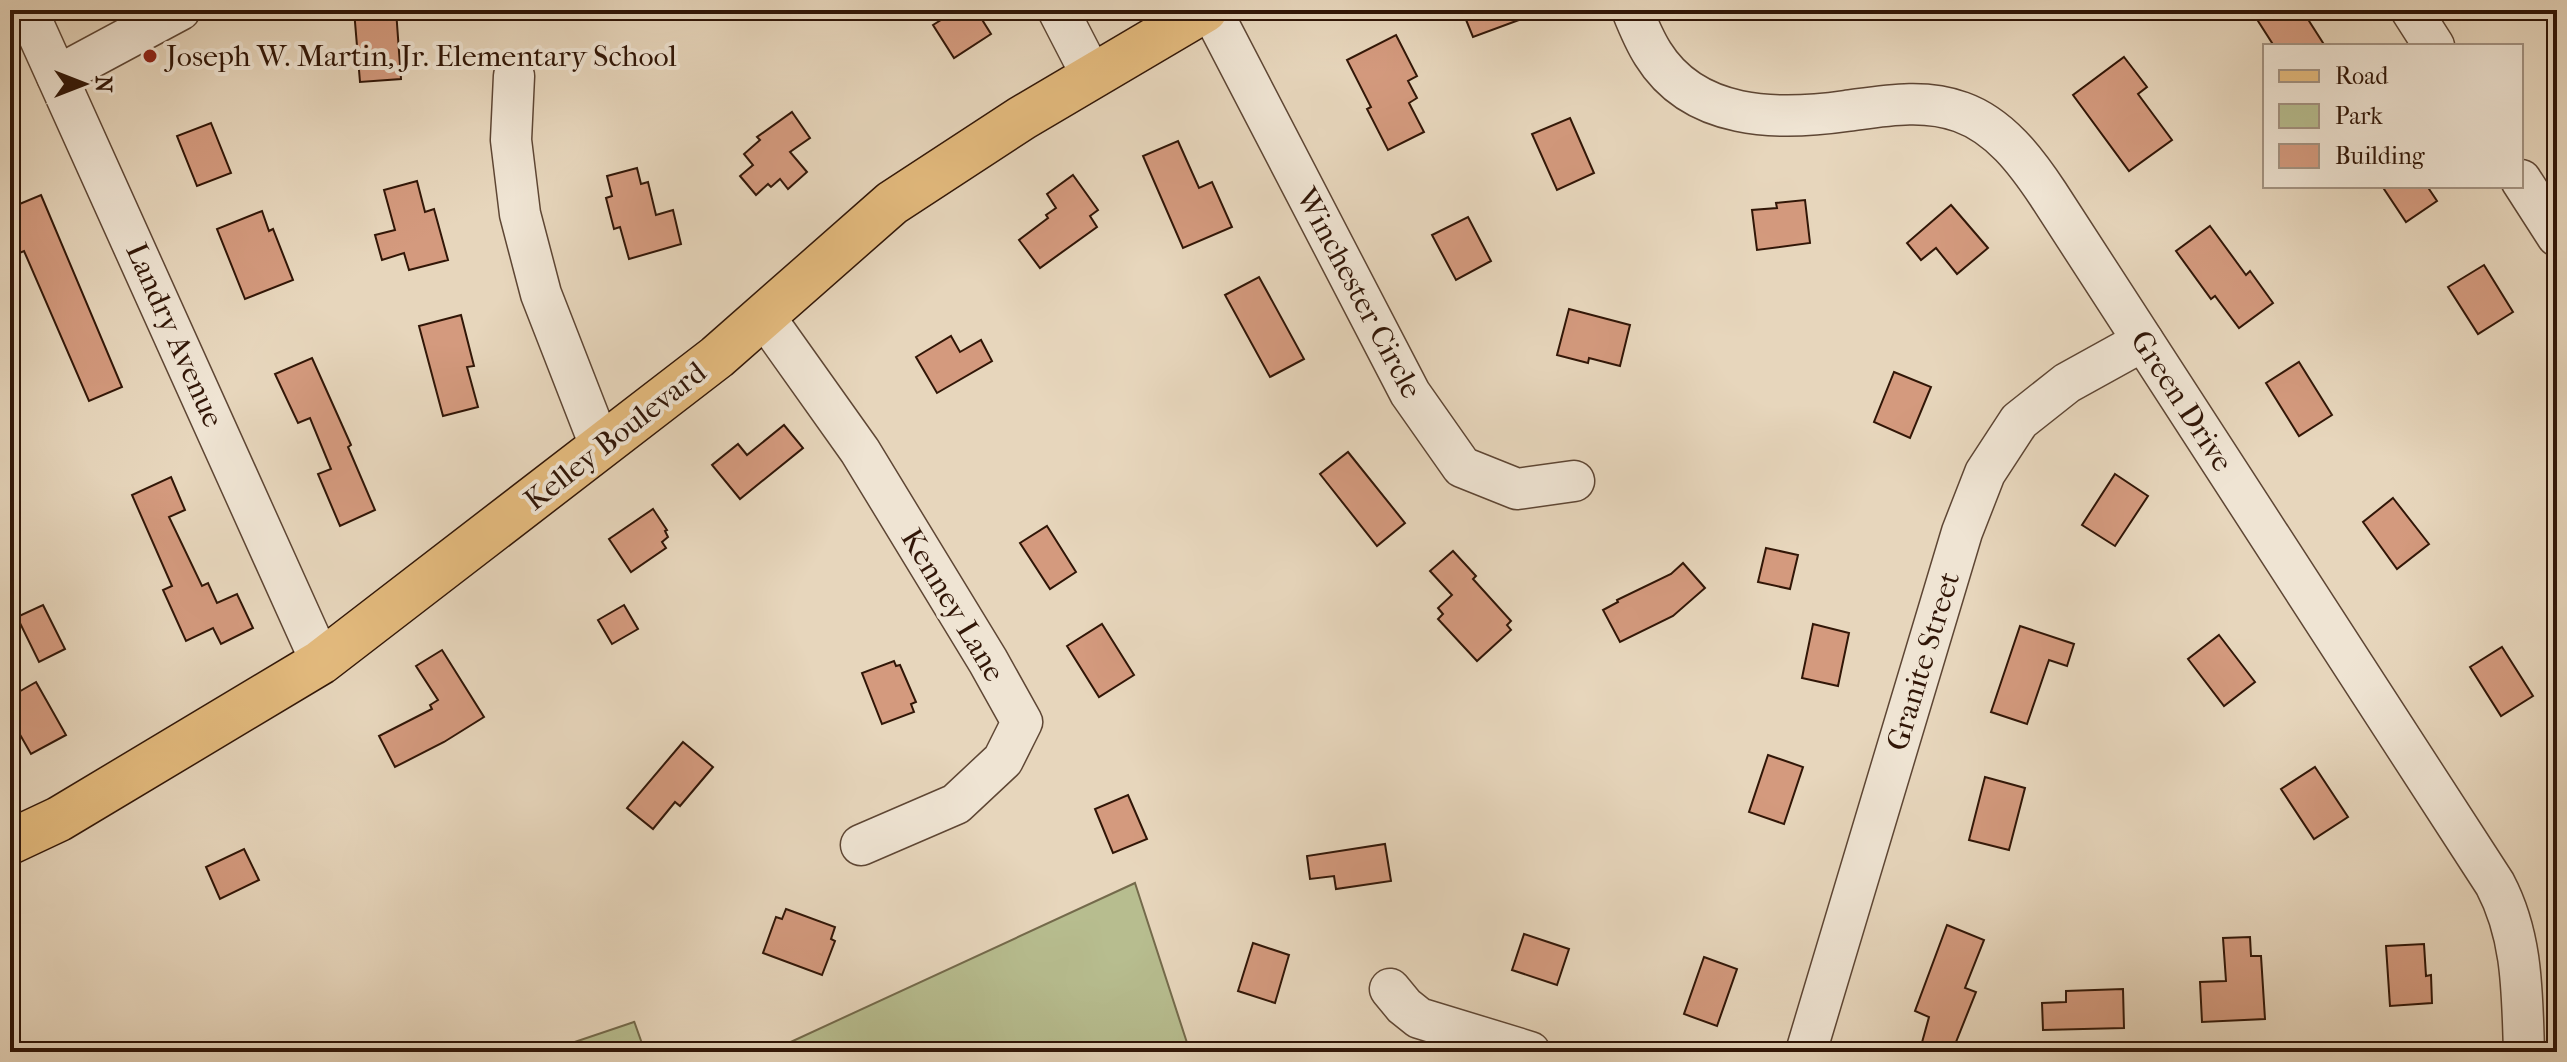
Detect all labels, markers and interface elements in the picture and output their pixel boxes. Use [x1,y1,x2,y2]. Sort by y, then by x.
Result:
place label: Joseph W. Martin, Jr. Elementary School [164,39,677,74]
north arrow [44,44,124,124]
legend [2263,44,2523,188]
marker: Joseph W. Martin, Jr. Elementary School [141,47,159,65]
text: Road [2335,62,2389,90]
text: N [90,76,116,93]
text: Park [2335,102,2383,130]
text: Building [2335,142,2426,170]
street label: Winchester Circle [1288,181,1429,405]
street label: Landry Avenue [118,238,231,433]
street label: Green Drive [2123,324,2240,478]
street label: Kelley Boulevard [518,354,714,518]
street label: Kenney Lane [893,523,1012,688]
street label: Granite Street [1880,567,1967,755]

